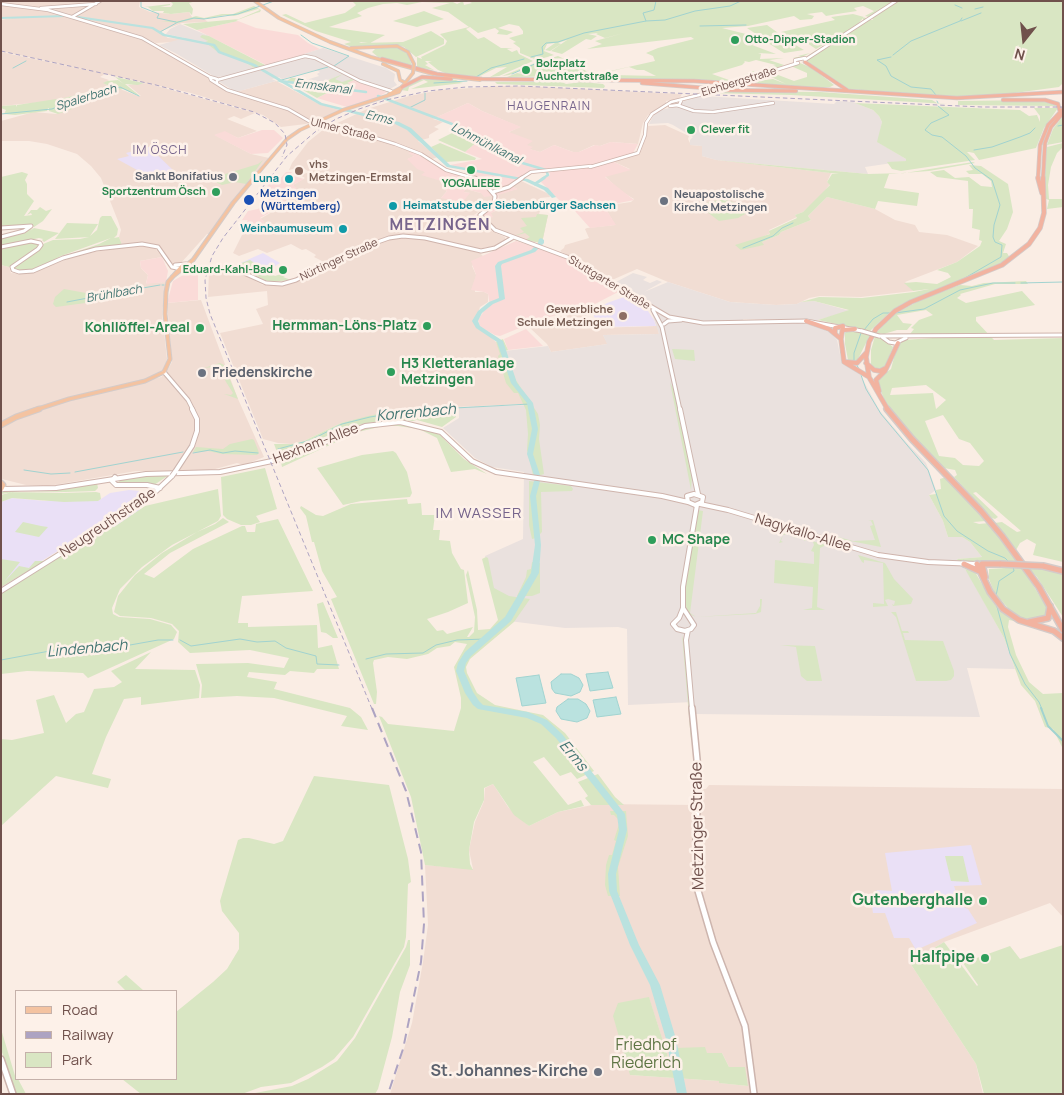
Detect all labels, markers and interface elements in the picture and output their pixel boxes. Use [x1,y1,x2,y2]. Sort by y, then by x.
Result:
north arrow [999,15,1049,65]
place label: Otto-Dipper-Stadion [745,33,855,47]
marker: Otto-Dipper-Stadion [729,34,741,46]
text: N [1012,44,1027,65]
place label: Bolzplatz Auchtertstraße [536,57,619,83]
marker: Bolzplatz Auchtertstraße [520,64,532,76]
street label: Eichbergstraße [700,64,778,100]
water label: Ermskanal [294,76,352,98]
water label: Spalerbach [54,82,118,114]
district label: HAUGENRAIN [506,100,592,114]
water label: Erms [364,108,394,128]
street label: Ulmer Straße [309,116,377,144]
water label: Lohmühlkanal [449,120,523,168]
place label: Clever fit [701,123,750,137]
marker: Clever fit [685,124,697,136]
district label: IM ÖSCH [132,144,188,158]
place label: vhs Metzingen-Ermstal [309,158,411,184]
marker: YOGALIEBE [465,164,477,176]
marker: vhs Metzingen-Ermstal [293,165,305,177]
place label: Sankt Bonifatius [135,170,223,184]
marker: Sankt Bonifatius [227,171,239,183]
place label: Luna [253,172,279,186]
marker: Luna [283,173,295,185]
place label: YOGALIEBE [442,177,500,191]
place label: Sportzentrum Ösch [102,185,206,199]
marker: Sportzentrum Ösch [210,186,222,198]
place label: Metzingen (Württemberg) [260,187,341,213]
place label: Neuapostolische Kirche Metzingen [674,188,767,214]
marker: Metzingen (Württemberg) [242,193,256,207]
marker: Neuapostolische Kirche Metzingen [658,195,670,207]
place label: Heimatstube der Siebenbürger Sachsen [403,199,616,213]
marker: Heimatstube der Siebenbürger Sachsen [387,200,399,212]
district label: METZINGEN [388,216,492,236]
place label: Weinbaumuseum [240,222,333,236]
marker: Weinbaumuseum [337,223,349,235]
street label: Nürtinger Straße [298,236,380,284]
street label: Stuttgarter Straße [566,253,652,313]
place label: Eduard-Kahl-Bad [183,263,273,277]
marker: Eduard-Kahl-Bad [277,264,289,276]
water label: Brühlbach [85,282,143,306]
place label: Gewerbliche Schule Metzingen [517,303,613,329]
marker: Gewerbliche Schule Metzingen [617,310,629,322]
place label: Hermman-Löns-Platz [272,318,417,334]
place label: Kohllöffel-Areal [85,320,190,336]
marker: Hermman-Löns-Platz [421,320,433,332]
marker: Kohllöffel-Areal [194,322,206,334]
place label: H3 Kletteranlage Metzingen [401,356,514,388]
place label: Friedenskirche [212,365,313,381]
marker: H3 Kletteranlage Metzingen [385,366,397,378]
marker: Friedenskirche [196,367,208,379]
water label: Korrenbach [376,401,456,425]
street label: Hexham-Allee [271,420,361,468]
street label: Neugreuthstraße [57,485,159,561]
district label: IM WASSER [434,505,524,523]
street label: Nagykallo-Allee [753,510,853,556]
place label: MC Shape [662,532,730,548]
marker: MC Shape [646,534,658,546]
water label: Lindenbach [46,637,128,661]
water label: Erms [555,737,591,775]
street label: Metzinger Straße [687,762,709,890]
place label: Gutenberghalle [852,891,973,911]
marker: Gutenberghalle [977,895,989,907]
place label: Halfpipe [910,948,975,968]
marker: Halfpipe [979,952,991,964]
legend [15,990,178,1080]
text: Road [62,999,98,1020]
text: Railway [62,1024,114,1045]
park label: Friedhof Riederich [611,1036,681,1074]
text: Park [62,1049,92,1070]
place label: St. Johannes-Kirche [431,1062,588,1082]
marker: St. Johannes-Kirche [592,1066,604,1078]

